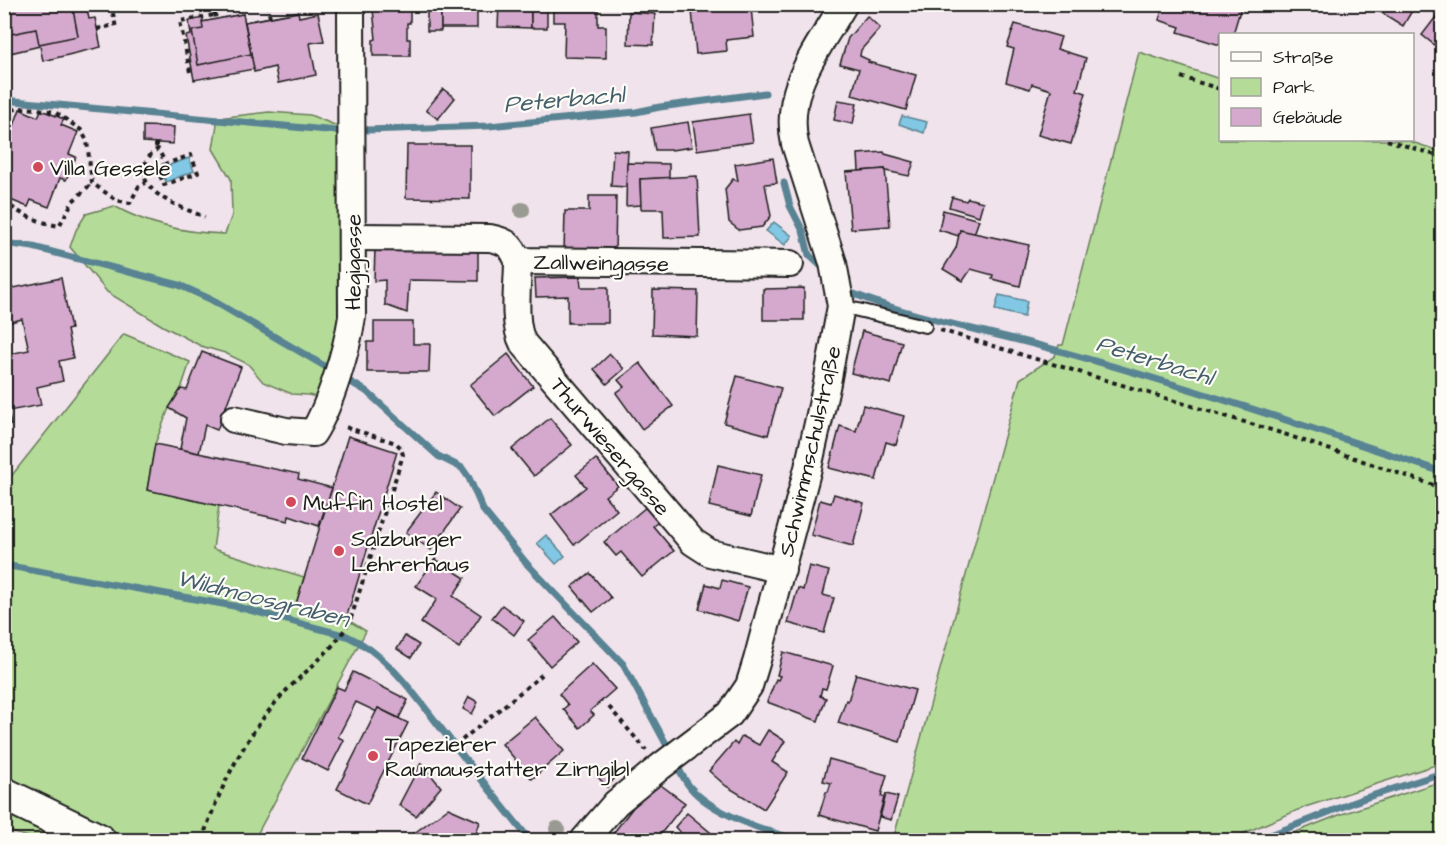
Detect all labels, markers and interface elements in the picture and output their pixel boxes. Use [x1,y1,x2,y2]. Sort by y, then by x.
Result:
legend [1219,33,1414,141]
text: Straße [1273,45,1334,70]
text: Park [1273,75,1315,100]
water label: Peterbachl [502,78,629,122]
text: Gebäude [1273,105,1343,130]
place label: Villa Gessele [50,153,171,184]
marker: Villa Gessele [31,160,45,174]
street label: Hegigasse [338,214,370,310]
street label: Zallweingasse [533,247,669,281]
water label: Peterbachl [1092,327,1221,396]
street label: Schwimmschulstraße [771,343,850,560]
street label: Thurwiesergasse [542,371,677,524]
place label: Muffin Hostel [303,488,443,519]
marker: Muffin Hostel [284,495,298,509]
place label: Salzburger Lehrerhaus [351,524,470,580]
marker: Salzburger Lehrerhaus [332,544,346,558]
water label: Wildmoosgraben [173,561,354,638]
place label: Tapezierer Raumausstatter Zirngibl [385,729,630,786]
marker: Tapezierer Raumausstatter Zirngibl [366,749,380,763]

